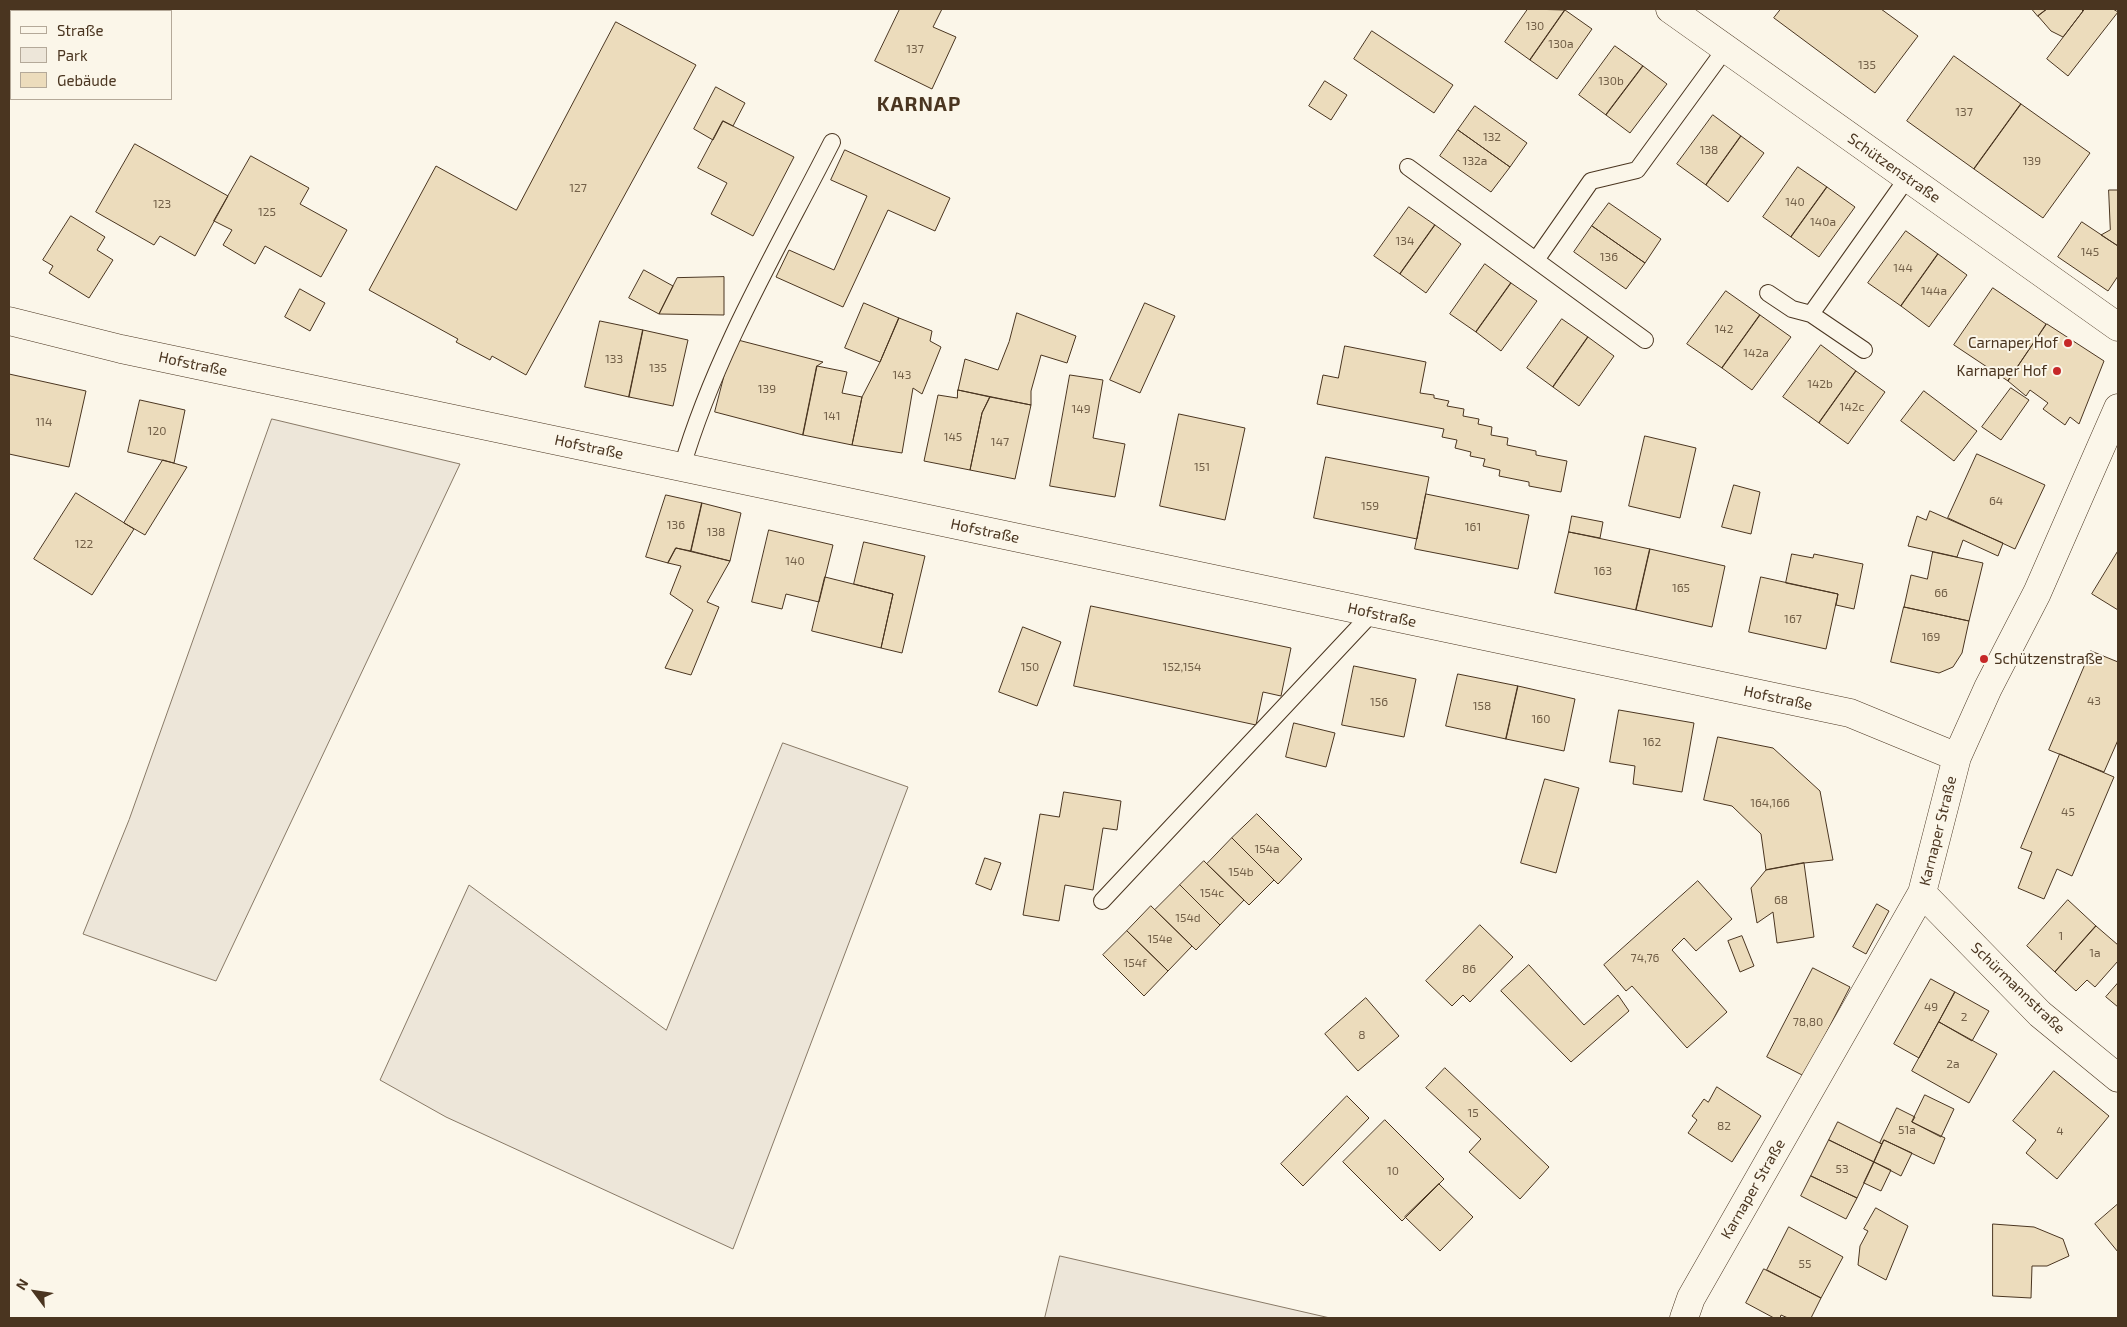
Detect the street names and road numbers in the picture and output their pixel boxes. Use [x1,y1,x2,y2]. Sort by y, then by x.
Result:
street label: Schützenstraße [1844,129,1944,207]
street label: Hofstraße [157,348,229,380]
street label: Hofstraße [553,431,625,463]
street label: Hofstraße [949,515,1021,547]
street label: Hofstraße [1346,599,1418,631]
street label: Hofstraße [1742,682,1814,714]
street label: Karnaper Straße [1916,774,1960,888]
street label: Schürmannstraße [1967,939,2069,1037]
street label: Karnaper Straße [1717,1136,1789,1242]

